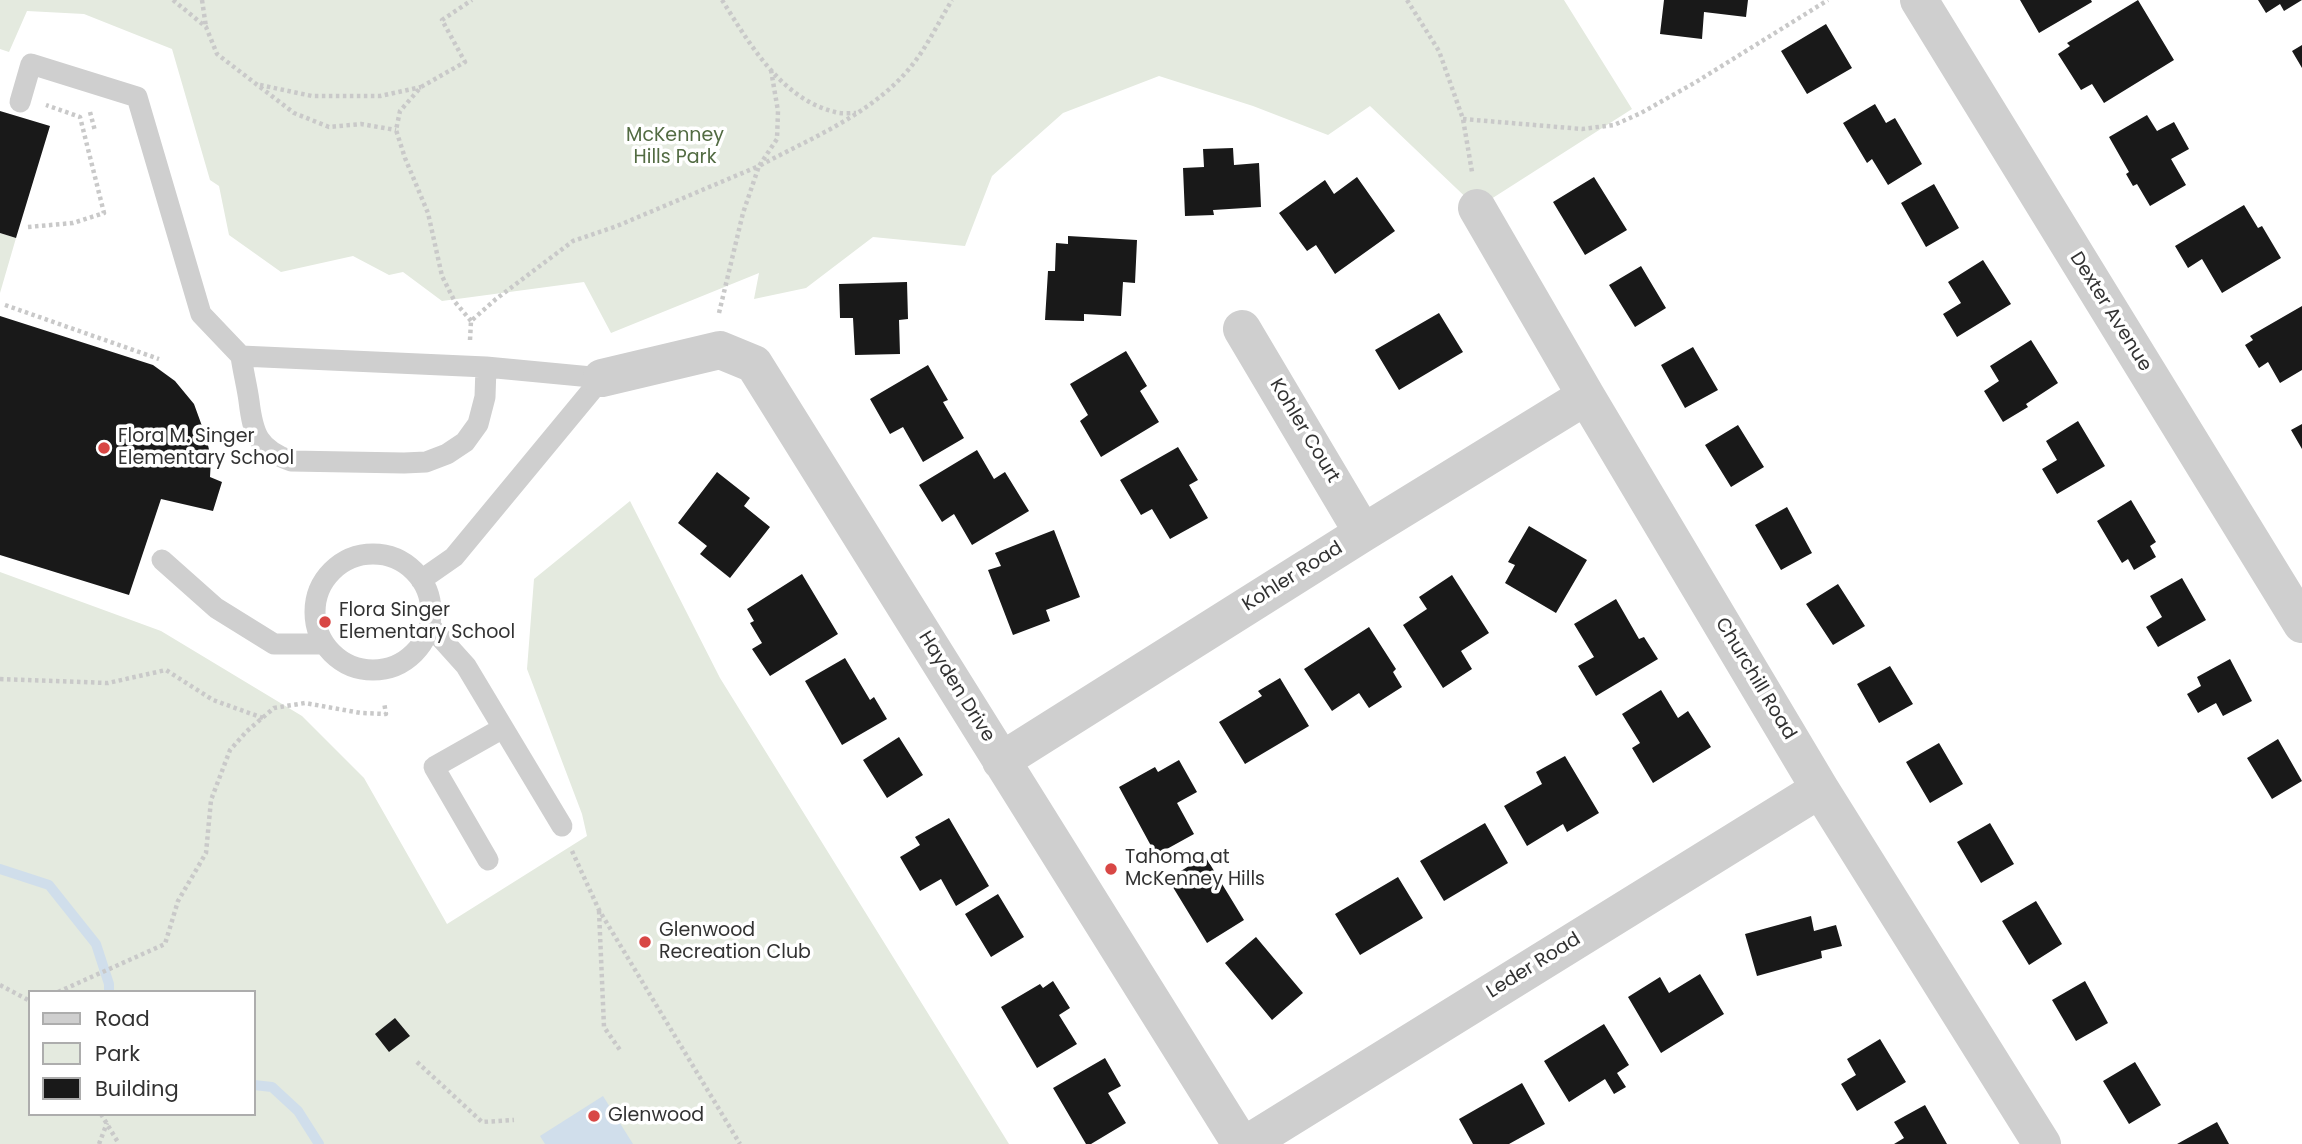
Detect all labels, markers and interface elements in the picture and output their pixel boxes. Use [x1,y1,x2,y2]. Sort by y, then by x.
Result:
park label: McKenney Hills Park [626,125,724,169]
street label: Dexter Avenue [2064,248,2156,376]
street label: Kohler Court [1264,375,1344,487]
place label: Flora M. Singer Elementary School [118,426,294,470]
marker: Flora M. Singer Elementary School [96,440,112,456]
street label: Kohler Road [1239,537,1347,617]
place label: Flora Singer Elementary School [339,600,515,644]
marker: Flora Singer Elementary School [317,614,333,630]
street label: Churchill Road [1710,614,1800,744]
street label: Hayden Drive [913,627,999,747]
place label: Tahoma at McKenney Hills [1125,847,1265,891]
marker: Tahoma at McKenney Hills [1103,861,1119,877]
place label: Glenwood Recreation Club [659,920,811,964]
street label: Leder Road [1483,928,1585,1004]
marker: Glenwood Recreation Club [637,934,653,950]
legend [28,990,256,1116]
text: Road [95,1004,150,1033]
text: Park [95,1039,140,1068]
text: Building [95,1074,179,1103]
place label: Glenwood [608,1105,704,1127]
marker: Glenwood [586,1108,602,1124]

